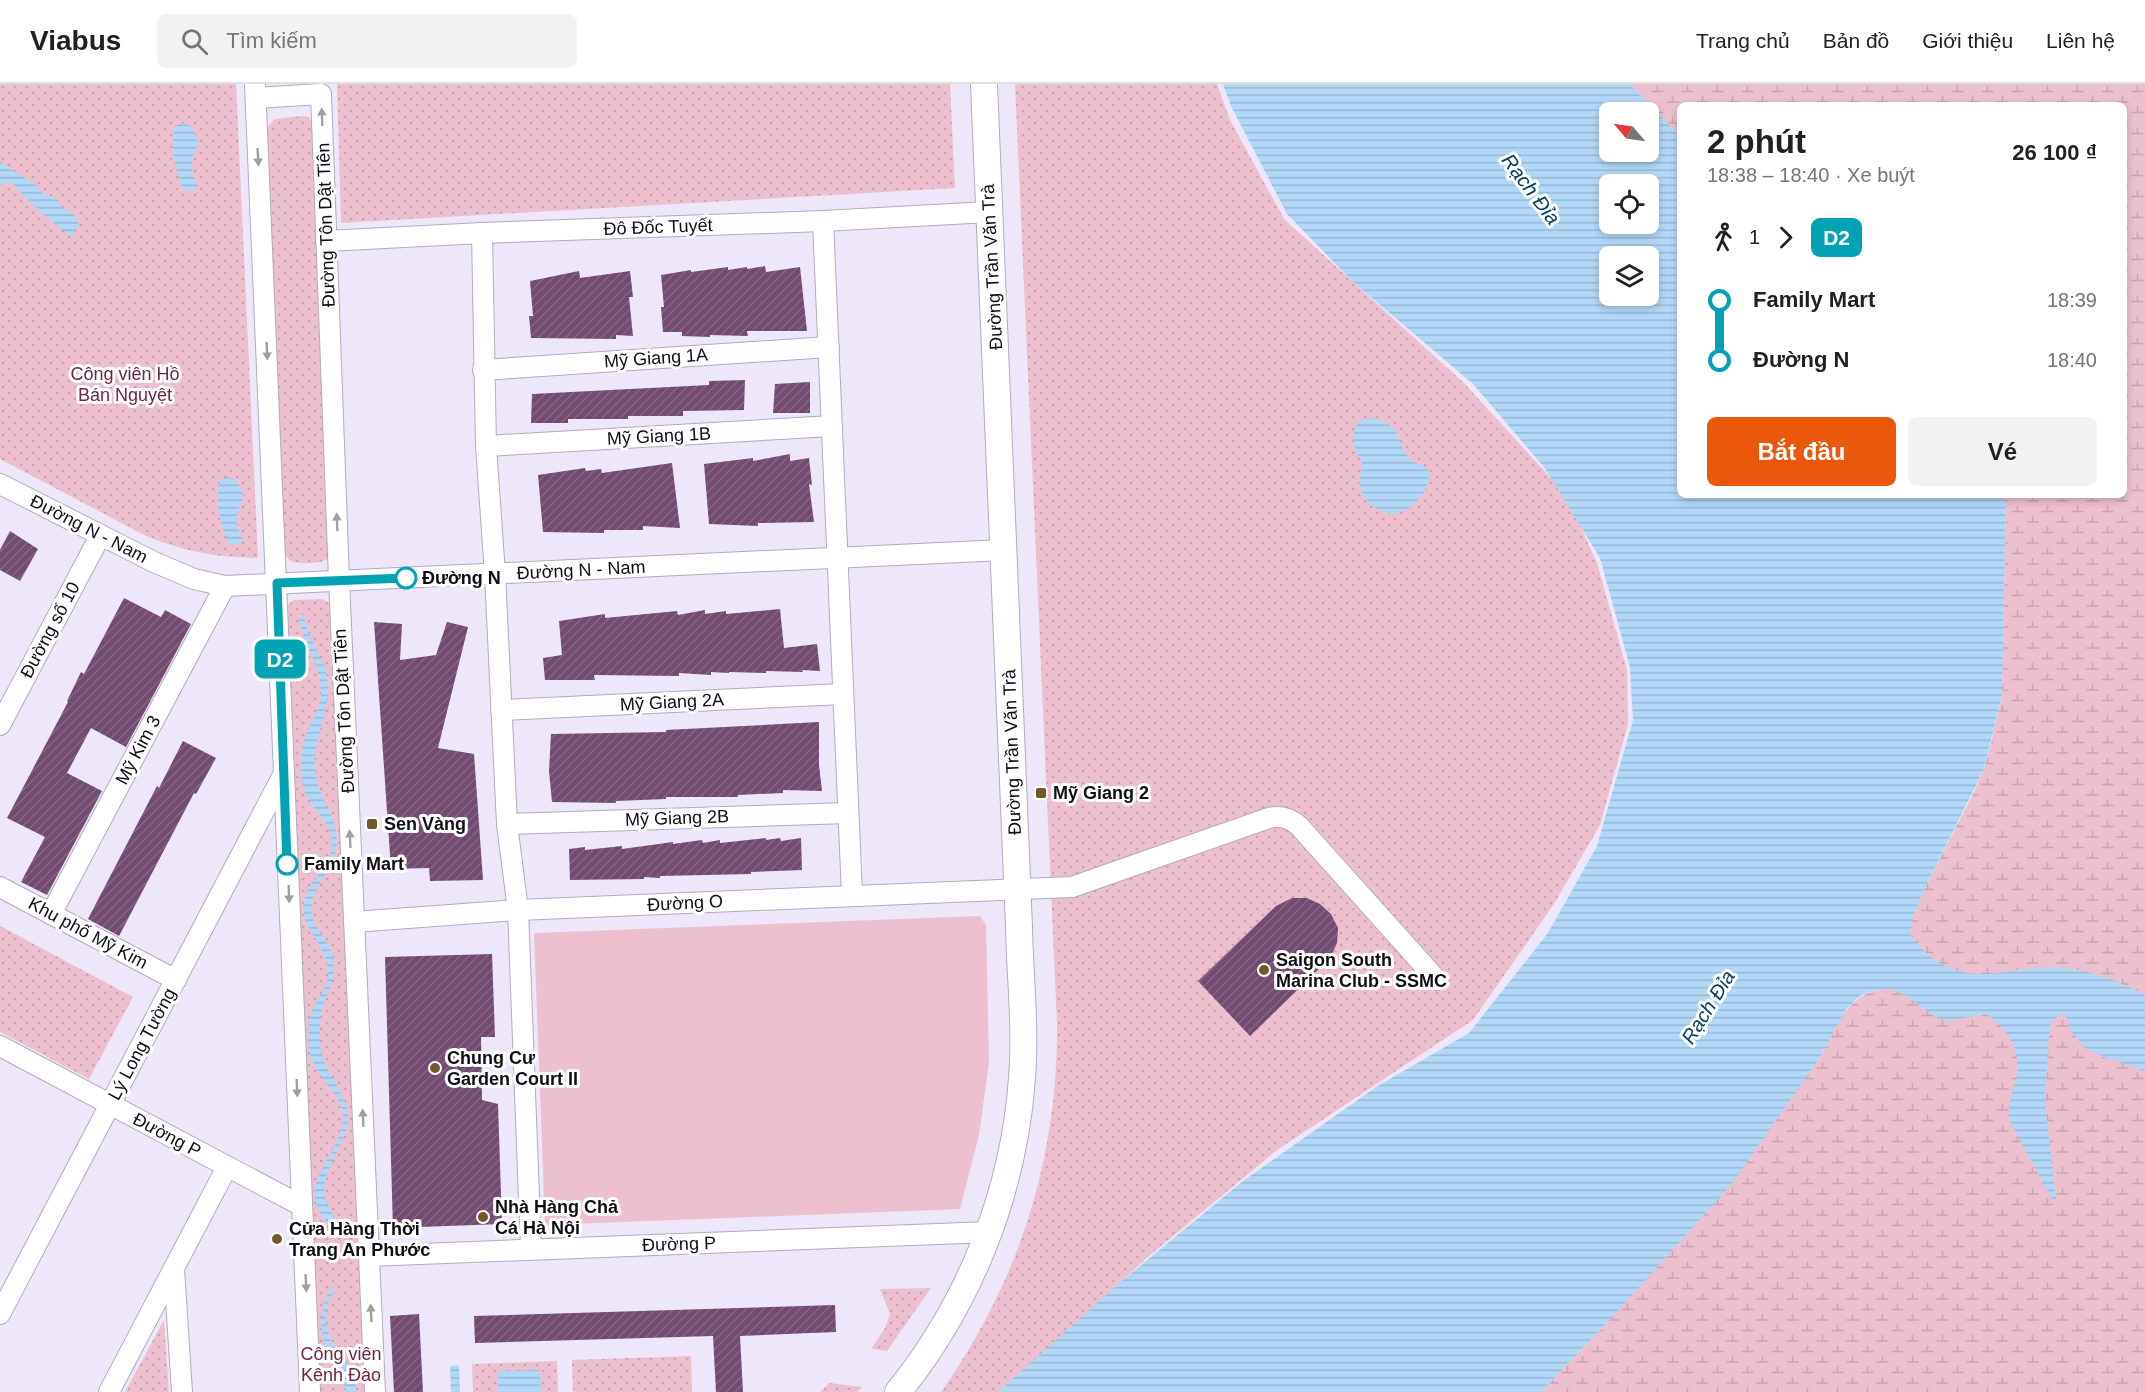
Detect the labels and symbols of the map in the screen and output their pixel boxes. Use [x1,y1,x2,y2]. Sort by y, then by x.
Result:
north arrow [1599,102,1659,162]
one-way arrow [317,108,326,127]
street label: Đường Tôn Dật Tiên [313,142,339,308]
one-way arrow [254,147,263,166]
water label: Rạch Đỉa [1497,150,1565,228]
street label: Đường Trần Văn Trà [978,183,1006,350]
street label: Đô Đốc Tuyết [603,215,713,239]
one-way arrow [262,342,271,361]
street label: Mỹ Giang 1A [603,344,709,372]
park label: Công viên Hồ Bán Nguyệt [70,364,180,405]
street label: Mỹ Giang 1B [607,423,711,449]
street label: Đường N - Nam [27,491,151,567]
one-way arrow [332,512,341,531]
street label: Đường N - Nam [516,557,646,583]
marker: Đường N [395,567,417,589]
place label: Đường N [422,568,501,588]
street label: Đường số 10 [16,579,84,681]
street label: Đường Tôn Dật Tiên [330,628,358,794]
line badge: D2 [253,640,307,678]
street label: Đường Trần Văn Trà [999,668,1025,835]
street label: Mỹ Giang 2A [620,689,724,715]
street label: Mỹ Kim 3 [112,712,164,788]
place label: Mỹ Giang 2 [1053,783,1149,803]
marker: Mỹ Giang 2 [1034,786,1048,800]
street label: Mỹ Giang 2B [625,806,729,830]
place label: Sen Vàng [384,814,466,834]
marker: Sen Vàng [365,817,379,831]
one-way arrow [346,830,355,849]
marker: Family Mart [276,853,298,875]
place label: Family Mart [304,854,404,874]
one-way arrow [284,884,293,903]
street label: Đường O [647,891,723,915]
street label: Khu phố Mỹ Kim [25,893,151,973]
place label: Saigon South Marina Club - SSMC [1276,950,1447,991]
marker: Saigon South Marina Club - SSMC [1257,963,1271,977]
water label: Rạch Đỉa [1677,966,1739,1048]
street label: Lý Long Tường [104,985,180,1103]
place label: Chung Cư Garden Court II [447,1048,578,1089]
marker: Chung Cư Garden Court II [428,1061,442,1075]
one-way arrow [293,1079,302,1098]
one-way arrow [358,1108,367,1127]
street label: Đường P [130,1109,204,1161]
place label: Nhà Hàng Chả Cá Hà Nội [495,1197,619,1238]
marker: Nhà Hàng Chả Cá Hà Nội [476,1210,490,1224]
place label: Cửa Hàng Thời Trang An Phước [289,1219,430,1260]
marker: Cửa Hàng Thời Trang An Phước [270,1232,284,1246]
street label: Đường P [642,1233,716,1255]
one-way arrow [301,1274,310,1293]
one-way arrow [367,1303,376,1322]
park label: Công viên Kênh Đào [300,1344,382,1385]

